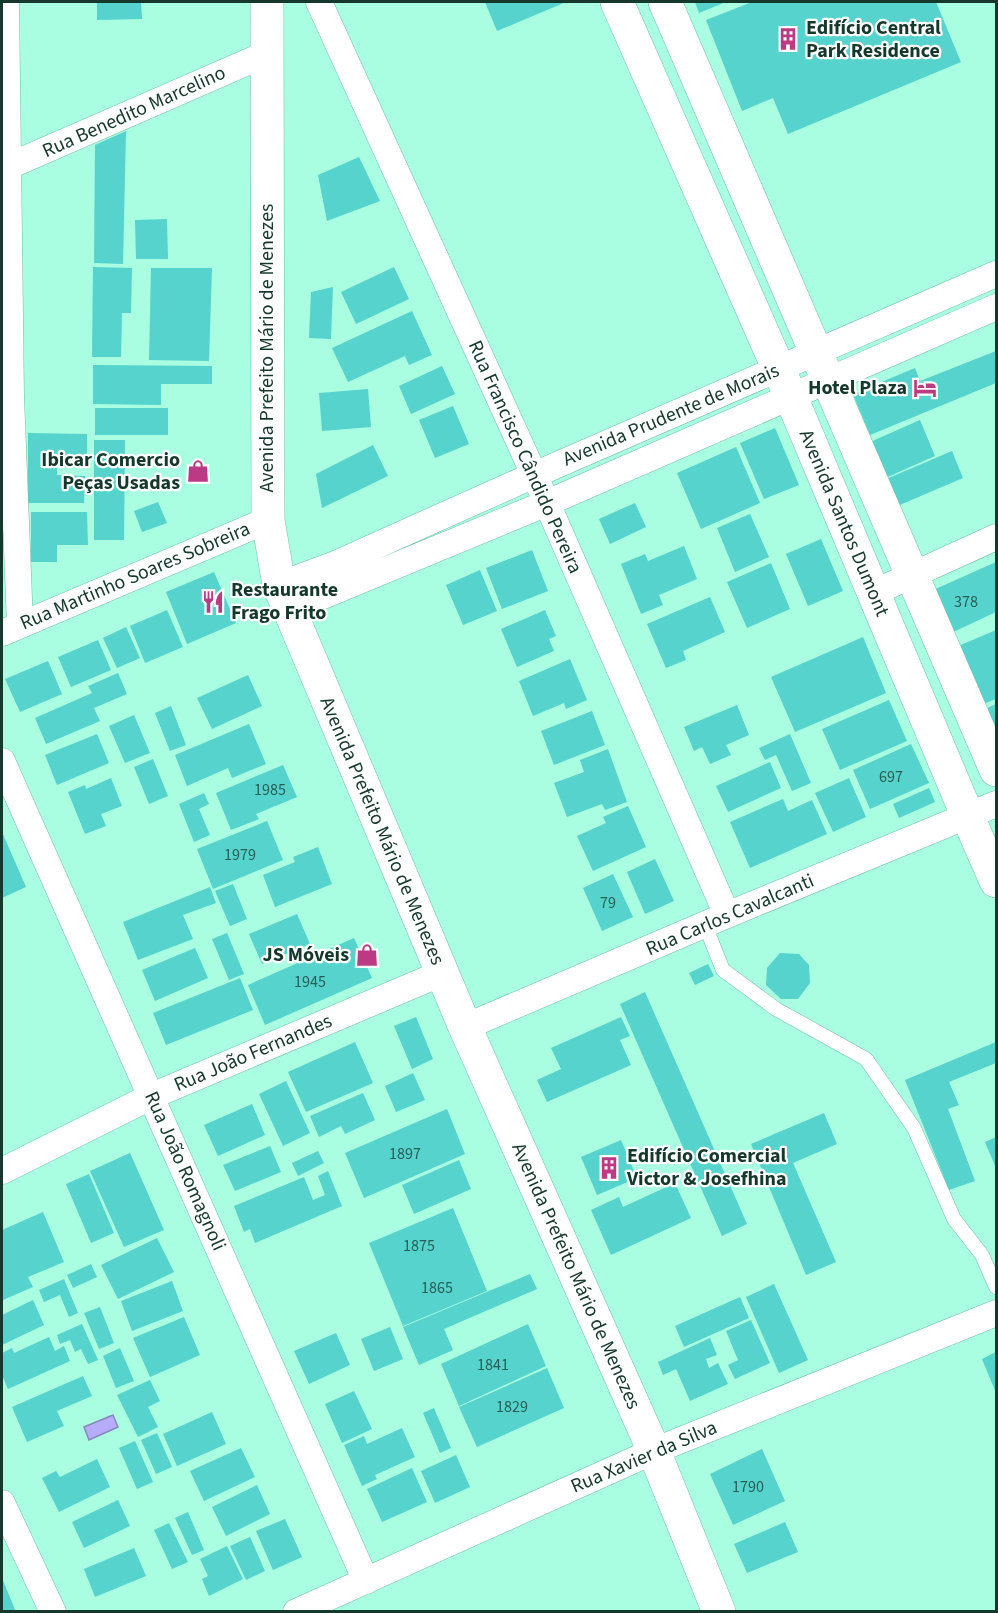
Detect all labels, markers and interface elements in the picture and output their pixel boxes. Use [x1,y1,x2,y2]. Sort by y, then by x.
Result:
place label: Edifício Central Park Residence [806,14,941,65]
building icon: Edifício Central Park Residence [775,26,801,52]
street label: Rua Benedito Marcelino [38,59,230,165]
street label: Avenida Prefeito Mário de Menezes [253,204,281,492]
street label: Rua Francisco Cândido Pereira [461,336,589,578]
street label: Avenida Prudente de Morais [558,357,784,473]
place label: Hotel Plaza [808,374,907,402]
hotel icon: Hotel Plaza [912,375,938,401]
street label: Avenida Santos Dumont [792,425,896,621]
place label: Ibicar Comercio Peças Usadas [41,446,180,497]
shop icon: Ibicar Comercio Peças Usadas [185,458,211,484]
street label: Rua Martinho Soares Sobreira [16,515,254,637]
place label: Restaurante Frago Frito [231,576,338,627]
restaurant icon: Restaurante Frago Frito [200,589,226,615]
house number: 378 [954,591,978,613]
street label: Avenida Prefeito Mário de Menezes [313,693,451,969]
house number: 697 [879,766,903,788]
house number: 1985 [254,779,286,801]
house number: 1979 [224,844,256,866]
street label: Rua Carlos Cavalcanti [642,867,818,963]
house number: 79 [600,892,616,914]
place label: JS Móveis [262,941,349,969]
shop icon: JS Móveis [354,942,380,968]
house number: 1945 [294,971,326,993]
street label: Rua João Fernandes [170,1007,336,1099]
street label: Rua João Romagnoli [137,1087,233,1255]
street label: Avenida Prefeito Mário de Menezes [504,1138,648,1414]
place label: Edifício Comercial Victor & Josefhina [626,1142,787,1193]
house number: 1897 [389,1143,421,1165]
building icon: Edifício Comercial Victor & Josefhina [596,1155,622,1181]
house number: 1875 [403,1235,435,1257]
house number: 1865 [421,1277,453,1299]
house number: 1841 [477,1354,509,1376]
house number: 1829 [496,1396,528,1418]
street label: Rua Xavier da Silva [567,1414,721,1500]
house number: 1790 [732,1476,764,1498]

